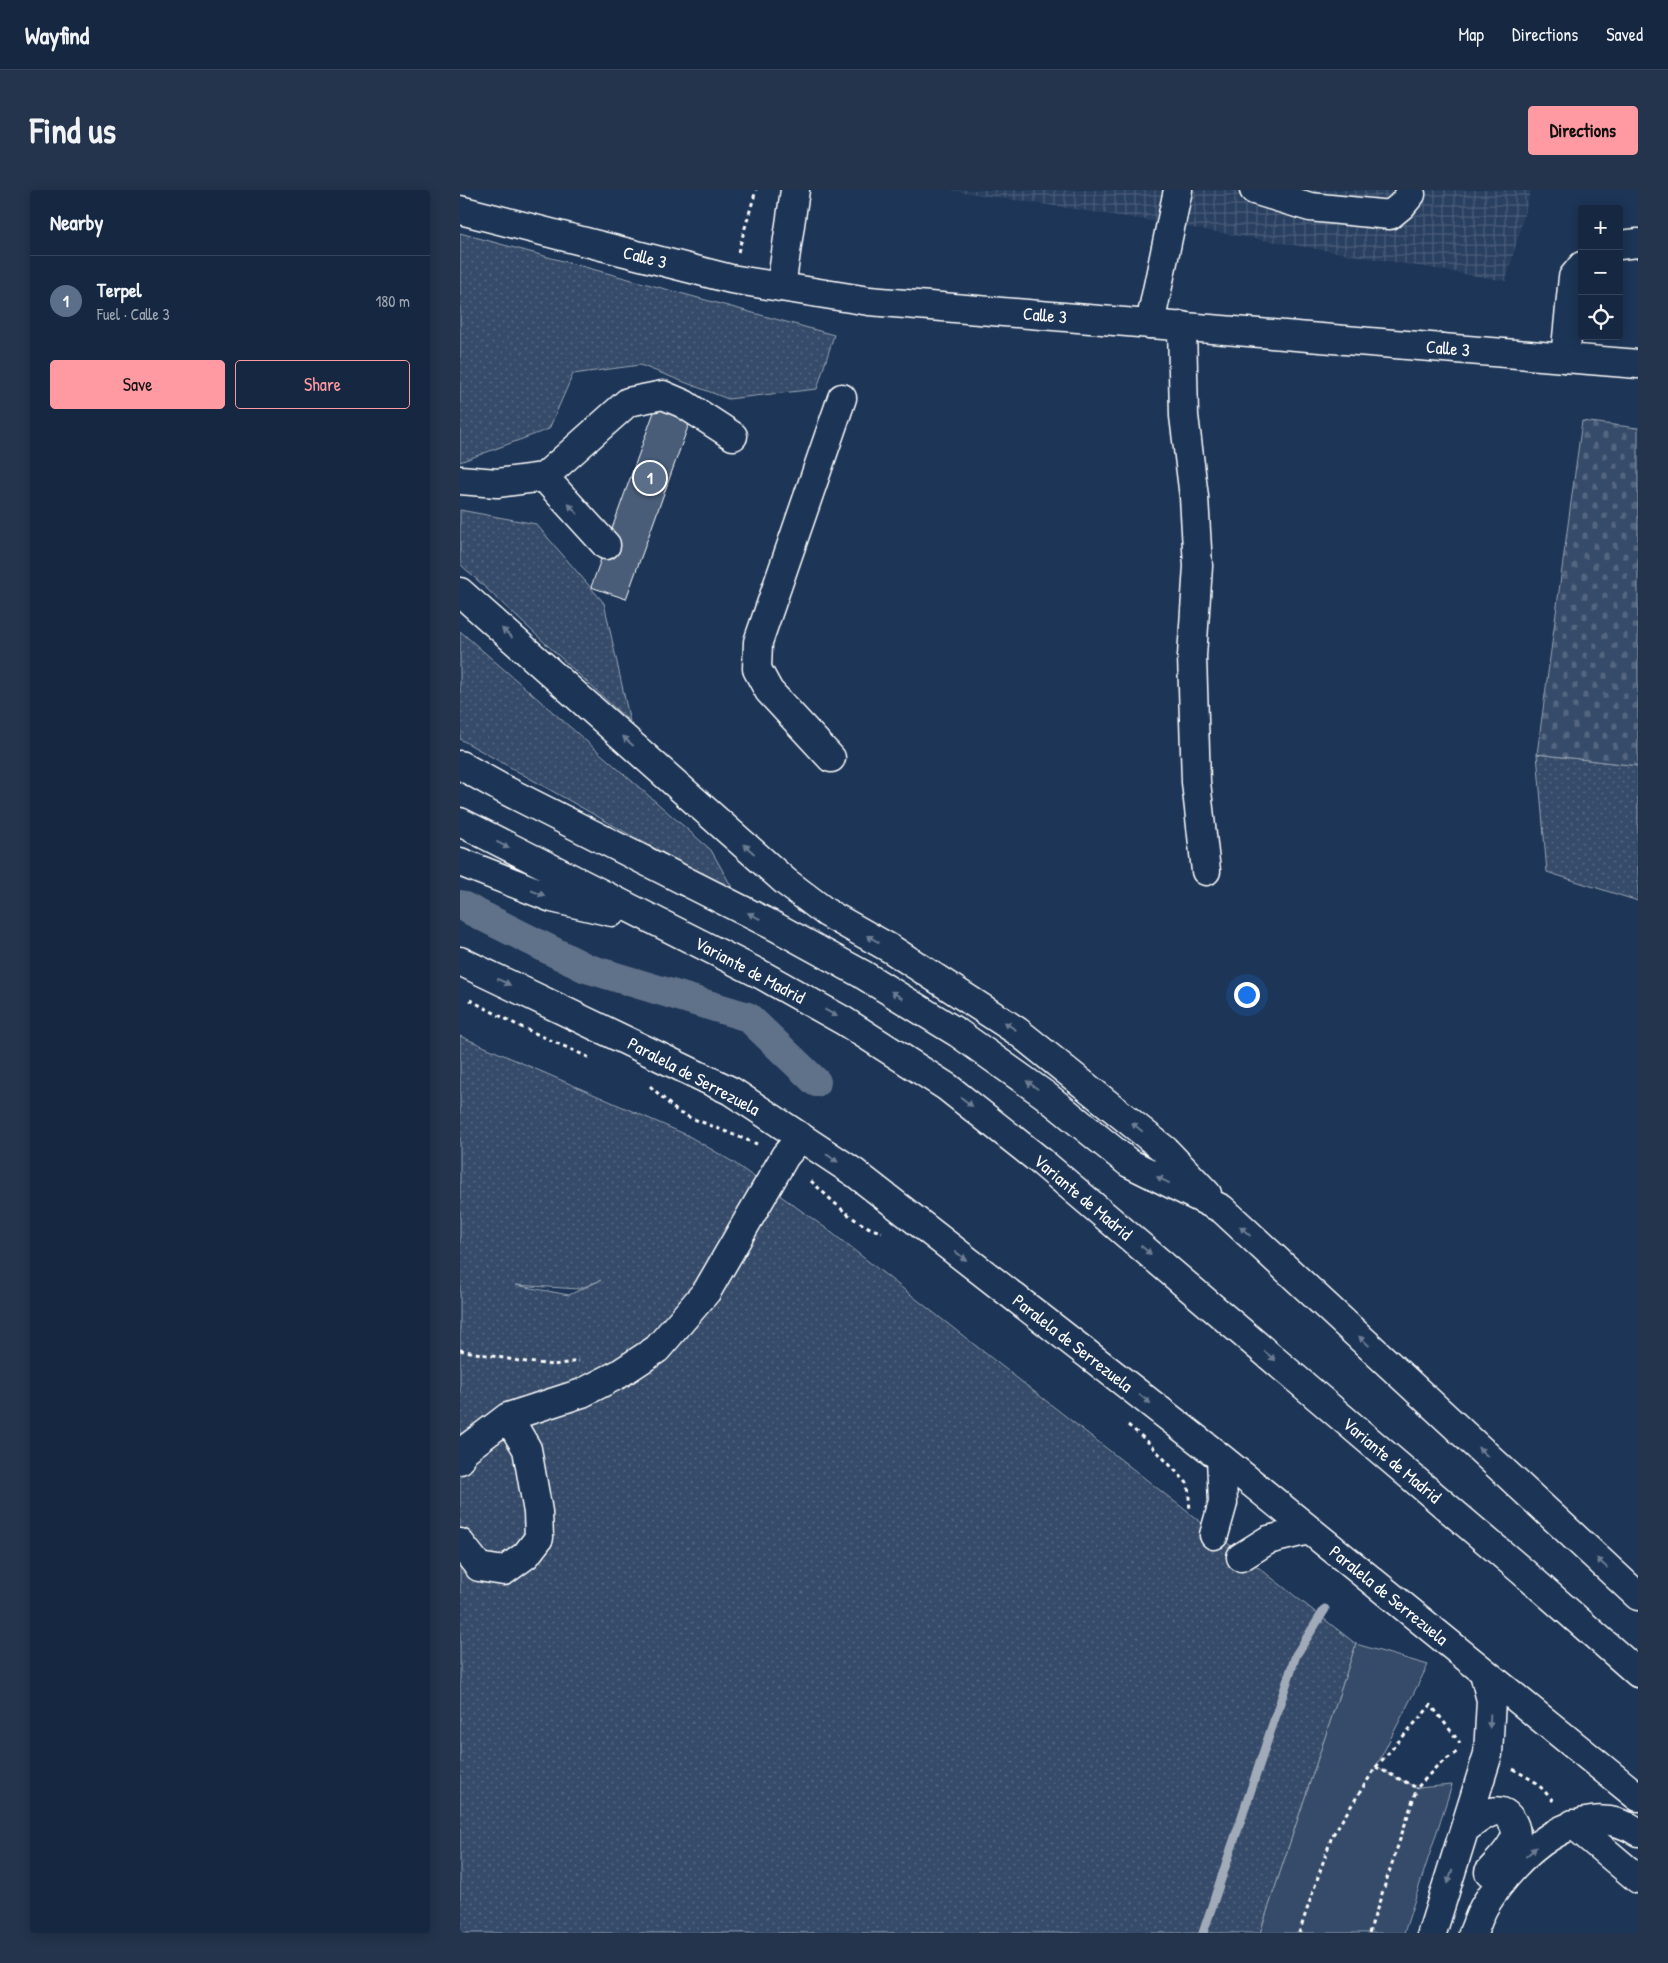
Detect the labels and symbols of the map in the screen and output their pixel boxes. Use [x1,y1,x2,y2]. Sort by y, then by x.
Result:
street label: Calle 3 [621,240,669,274]
street label: Calle 3 [1022,301,1068,329]
street label: Calle 3 [1425,334,1471,362]
pin: 1 [634,459,666,497]
one-way arrow [567,503,579,515]
one-way arrow [501,627,513,639]
one-way arrow [622,735,635,746]
one-way arrow [496,841,510,849]
one-way arrow [744,843,756,855]
one-way arrow [531,889,545,897]
one-way arrow [747,912,762,920]
street label: Variante de Madrid [690,930,810,1010]
one-way arrow [866,934,879,943]
one-way arrow [497,978,511,986]
your location [1234,982,1260,1008]
one-way arrow [890,990,903,999]
one-way arrow [824,1009,838,1018]
one-way arrow [1003,1021,1016,1031]
street label: Paralela de Serrezuela [624,1031,764,1121]
one-way arrow [1025,1080,1038,1090]
one-way arrow [960,1097,973,1108]
one-way arrow [1131,1121,1144,1132]
street label: Variante de Madrid [1028,1148,1138,1246]
one-way arrow [825,1153,839,1163]
one-way arrow [1156,1176,1170,1184]
one-way arrow [1240,1225,1252,1237]
one-way arrow [1139,1245,1152,1256]
one-way arrow [954,1250,967,1261]
street label: Paralela de Serrezuela [1008,1288,1138,1398]
one-way arrow [1359,1335,1371,1347]
one-way arrow [1263,1350,1275,1362]
one-way arrow [1138,1393,1151,1404]
street label: Variante de Madrid [1337,1411,1447,1509]
one-way arrow [1478,1446,1490,1458]
street label: Paralela de Serrezuela [1324,1539,1454,1651]
one-way arrow [1597,1557,1609,1569]
one-way arrow [1485,1713,1493,1729]
one-way arrow [1525,1846,1537,1858]
one-way arrow [1446,1870,1453,1885]

